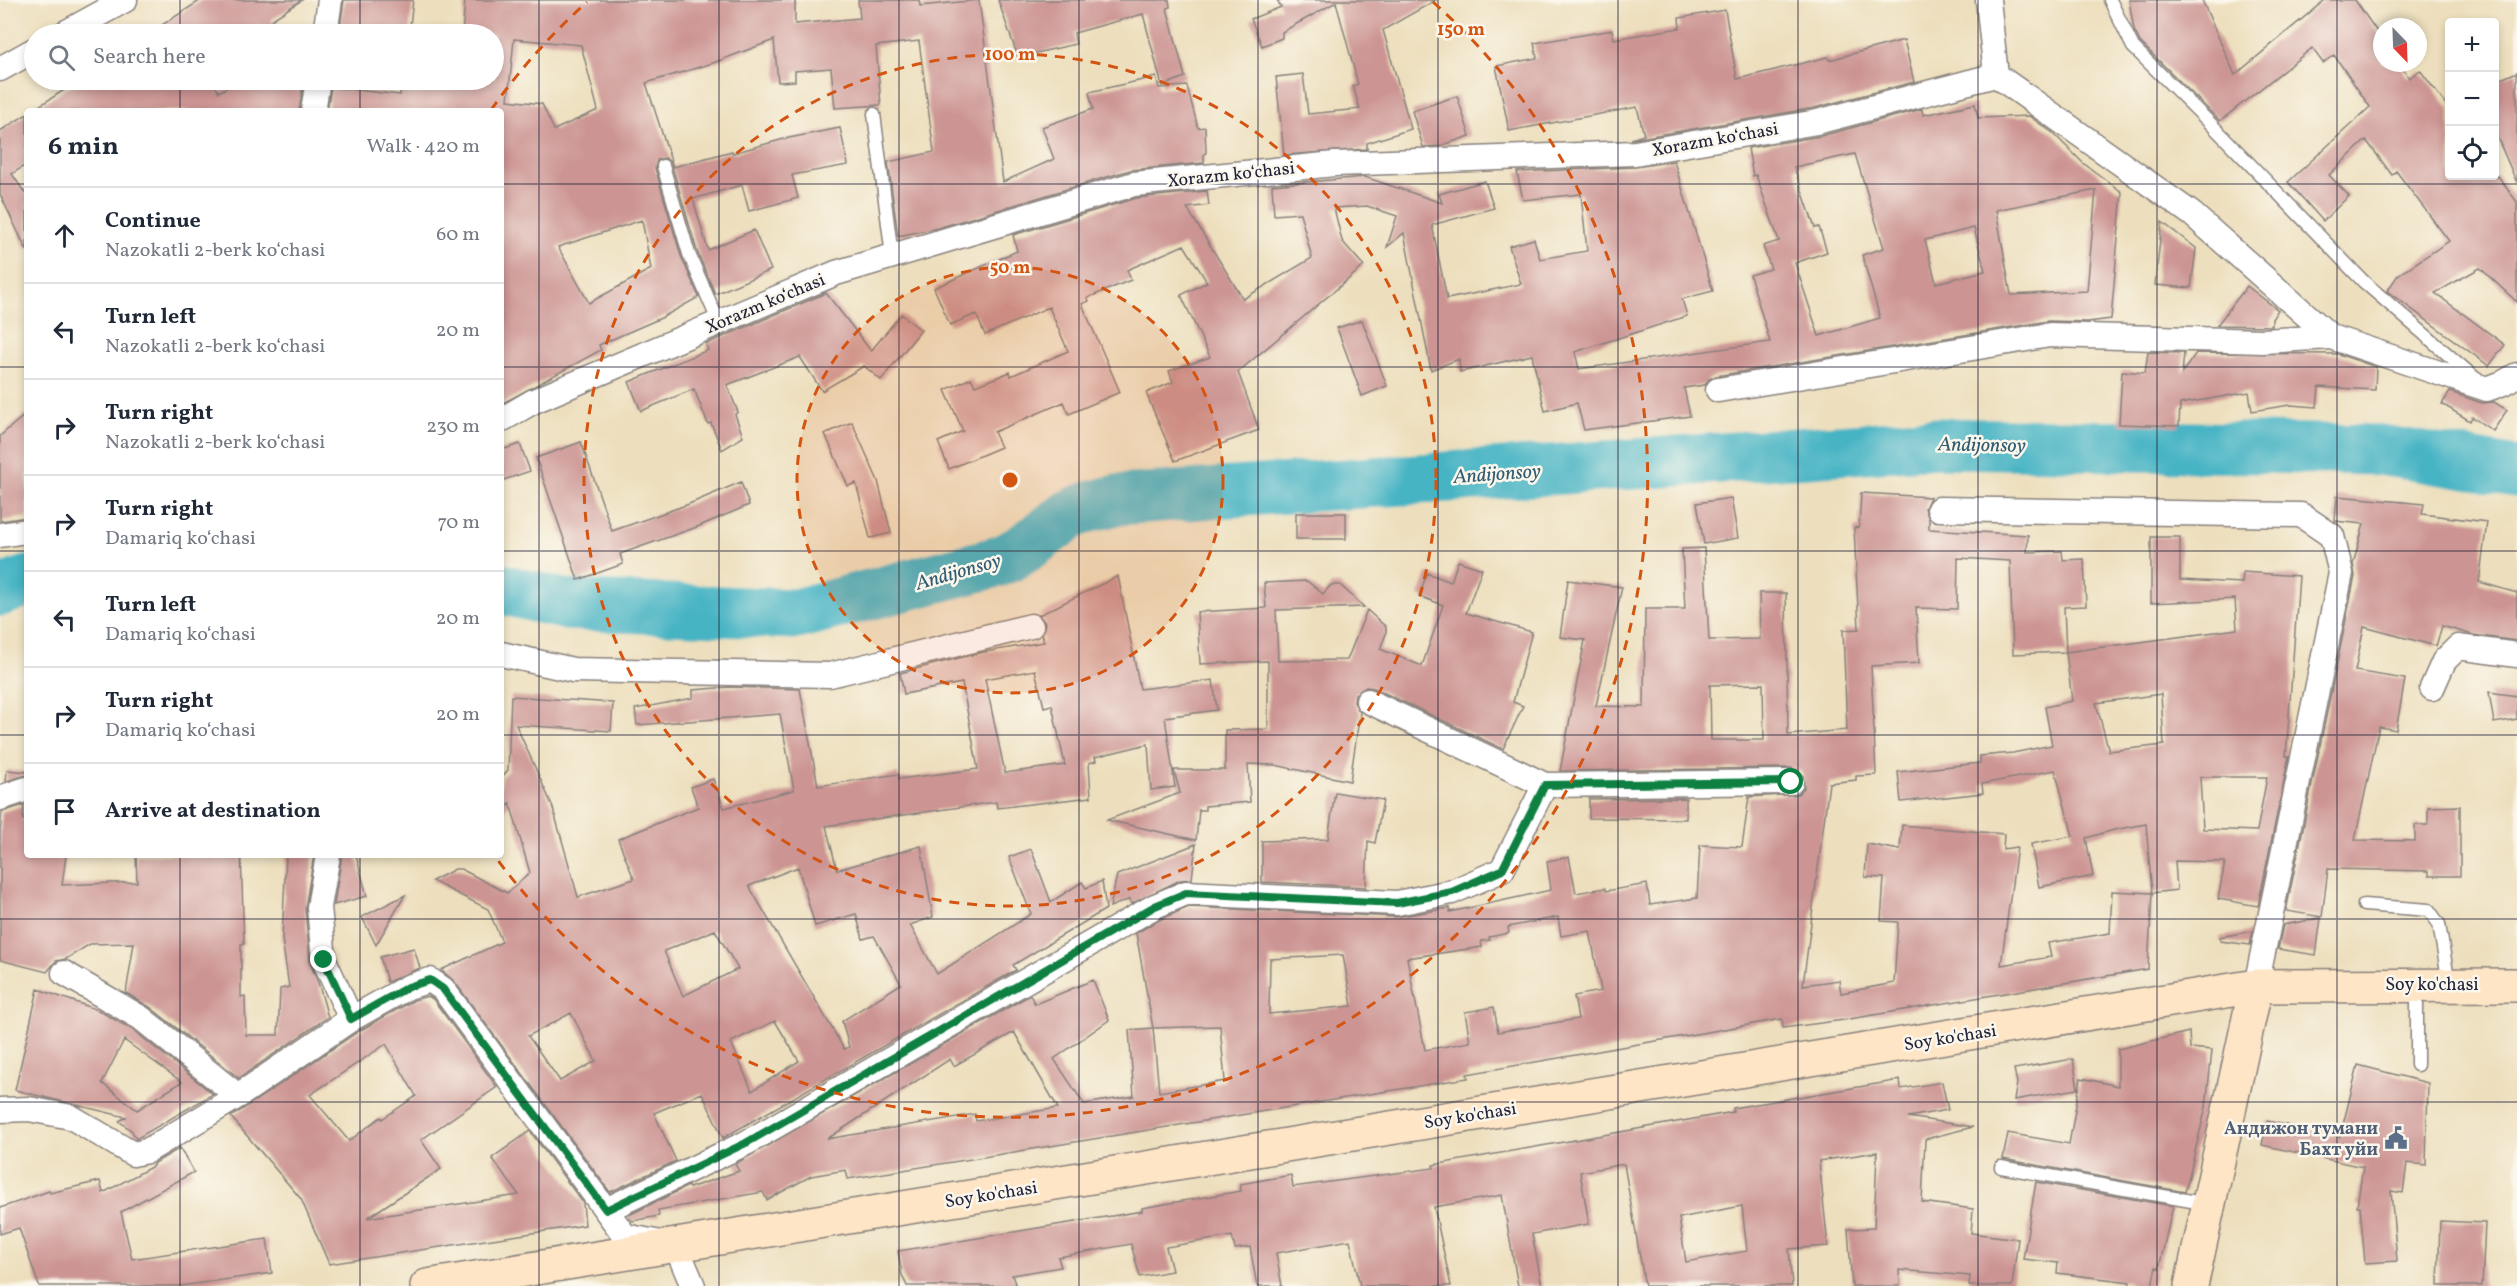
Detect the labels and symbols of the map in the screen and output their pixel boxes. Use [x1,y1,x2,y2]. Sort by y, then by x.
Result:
text: 150 m [1437,18,1485,43]
north arrow [2373,18,2427,72]
text: 100 m [985,43,1035,68]
street label: Xorazm koʻchasi [1650,117,1780,164]
street label: Xorazm koʻchasi [1166,156,1296,195]
text: 50 m [990,256,1030,281]
street label: Xorazm koʻchasi [702,268,829,341]
water label: Andijonsoy [1937,431,2026,461]
water label: Andijonsoy [1451,458,1542,492]
centre of rings [1000,470,1020,490]
water label: Andijonsoy [912,547,1005,599]
route start [1777,768,1803,794]
route end [310,946,336,972]
street label: Soy ko'chasi [2385,973,2479,998]
street label: Soy ko'chasi [1902,1019,1998,1058]
street label: Soy ko'chasi [1422,1097,1518,1136]
place label: Андижон тумани Бахт уйи [2224,1117,2378,1163]
public building icon: Андижон тумани Бахт уйи [2383,1125,2409,1151]
street label: Soy ko'chasi [943,1176,1039,1215]

